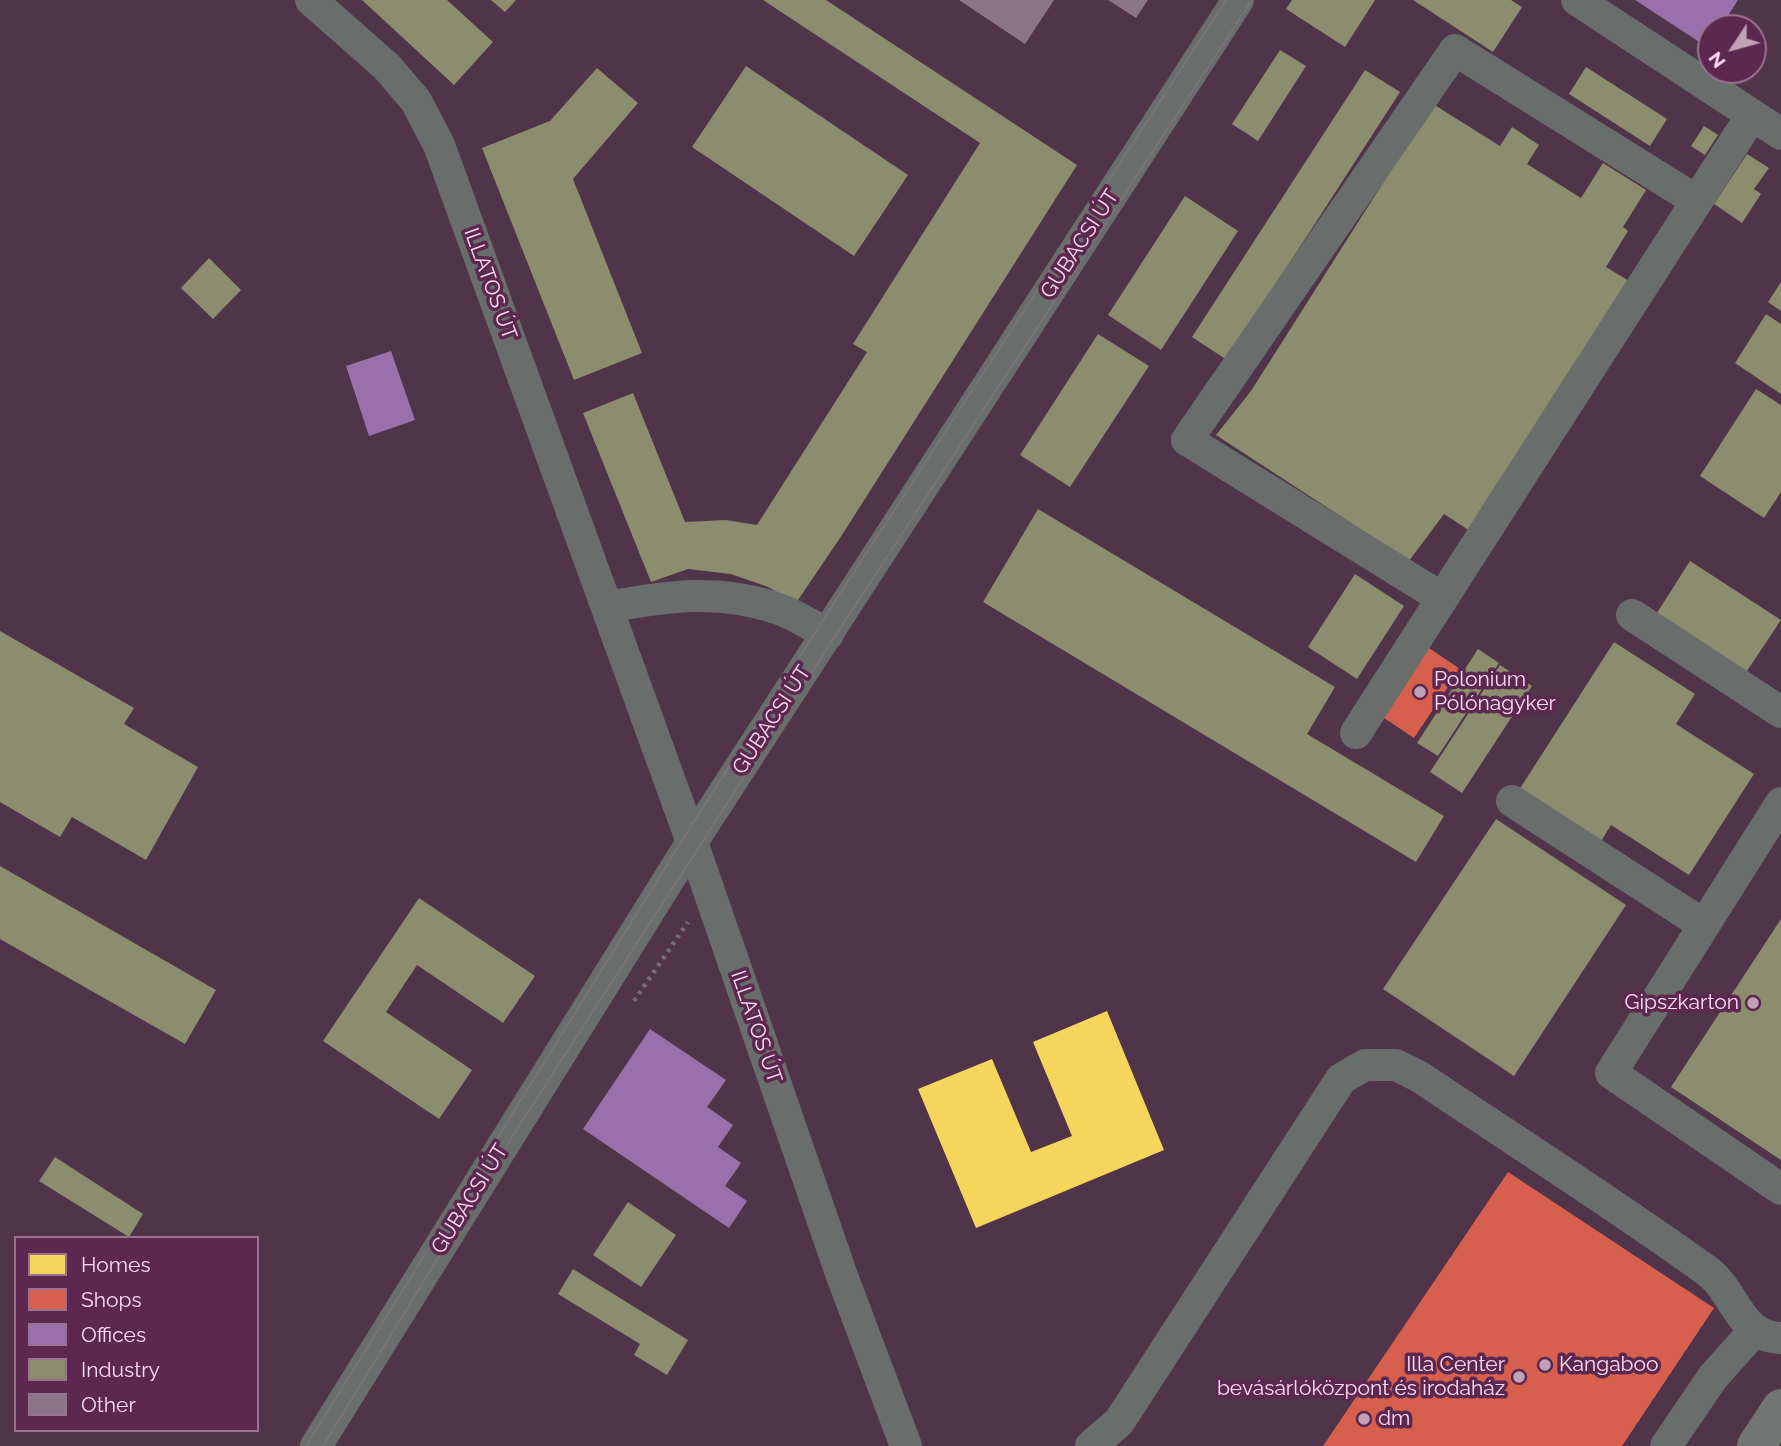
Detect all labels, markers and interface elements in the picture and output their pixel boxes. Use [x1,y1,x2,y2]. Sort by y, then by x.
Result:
north arrow [1697,14,1767,84]
text: N [1703,48,1730,72]
street label: GUBACSI ÚT [1036,185,1124,303]
street label: ILLATOS ÚT [458,225,522,343]
street label: GUBACSI ÚT [728,661,816,779]
place label: Polonium Pólónagyker [1434,667,1556,717]
marker: Polonium Pólónagyker [1412,684,1428,700]
street label: ILLATOS ÚT [725,967,787,1087]
place label: Gipszkarton [1624,990,1739,1016]
marker: Gipszkarton [1745,995,1761,1011]
street label: GUBACSI ÚT [426,1139,514,1259]
legend [14,1236,259,1432]
text: Homes [81,1252,151,1277]
text: Shops [81,1287,142,1312]
text: Offices [81,1322,146,1347]
place label: Illa Center bevásárlóközpont és irodaház [1217,1352,1505,1402]
place label: Kangaboo [1559,1352,1659,1378]
text: Industry [81,1357,160,1382]
marker: Kangaboo [1537,1357,1553,1373]
marker: Illa Center bevásárlóközpont és irodaház [1511,1369,1527,1385]
text: Other [81,1392,136,1417]
place label: dm [1378,1406,1410,1432]
marker: dm [1356,1411,1372,1427]

